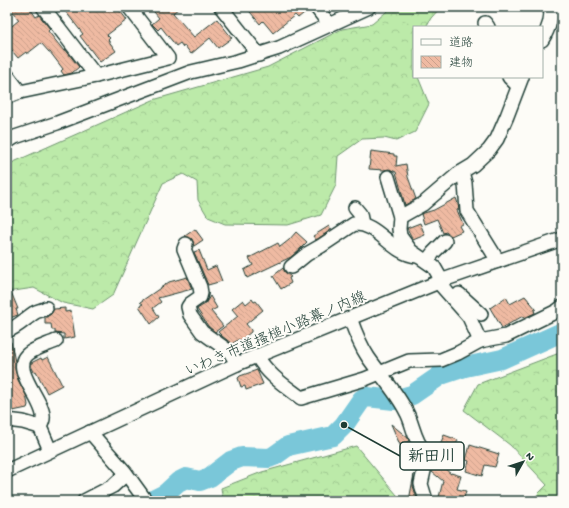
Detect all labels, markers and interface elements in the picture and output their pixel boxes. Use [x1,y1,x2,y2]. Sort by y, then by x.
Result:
legend [413,26,543,78]
text: 道路 [449,36,473,51]
text: 建物 [449,56,473,71]
street label: いわき市道搔槌小路幕ノ内線 [182,288,369,381]
callout: 新田川 [400,442,464,470]
north arrow [503,442,543,482]
text: 新田川 [408,448,456,468]
text: N [522,450,536,464]

